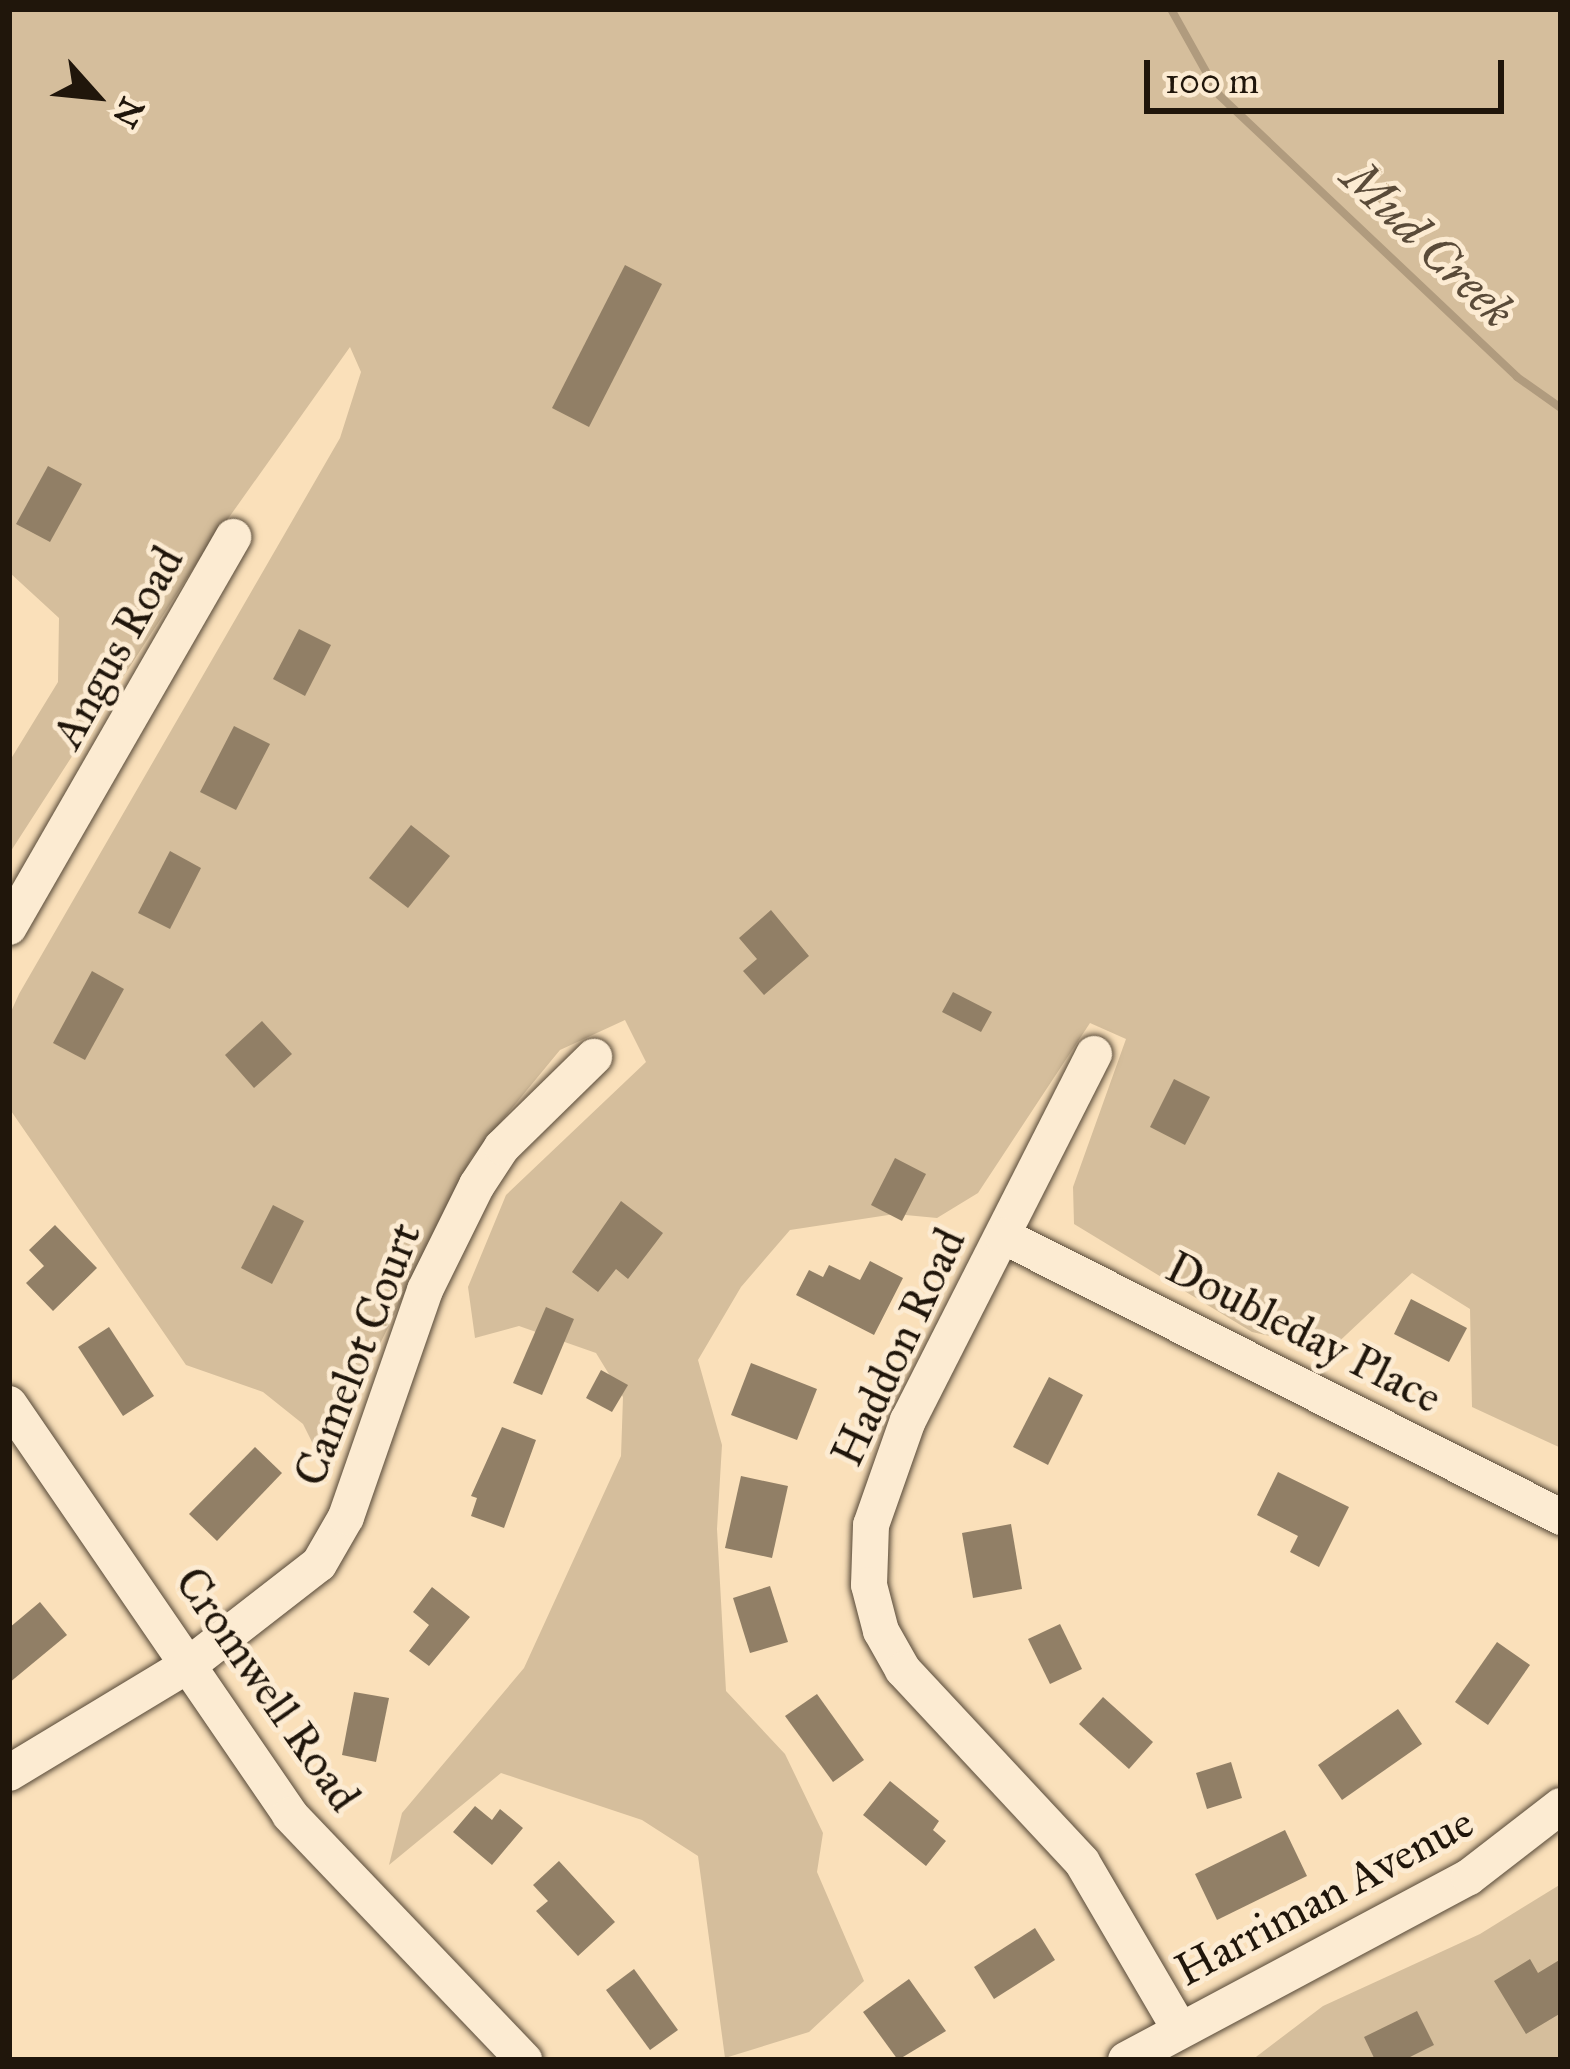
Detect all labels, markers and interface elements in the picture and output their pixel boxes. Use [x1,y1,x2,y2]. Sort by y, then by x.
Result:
north arrow [36,36,156,156]
scale bar [1150,36,1510,110]
text: 100 m [1165,59,1259,103]
text: N [104,91,152,134]
water label: Mud Creek [1331,148,1527,340]
street label: Angus Road [40,537,194,757]
street label: Camelot Court [282,1215,432,1493]
street label: Haddon Road [819,1220,977,1474]
street label: Doubleday Place [1157,1240,1451,1424]
street label: Cromwell Road [164,1557,372,1821]
street label: Harriman Avenue [1166,1795,1482,1997]

